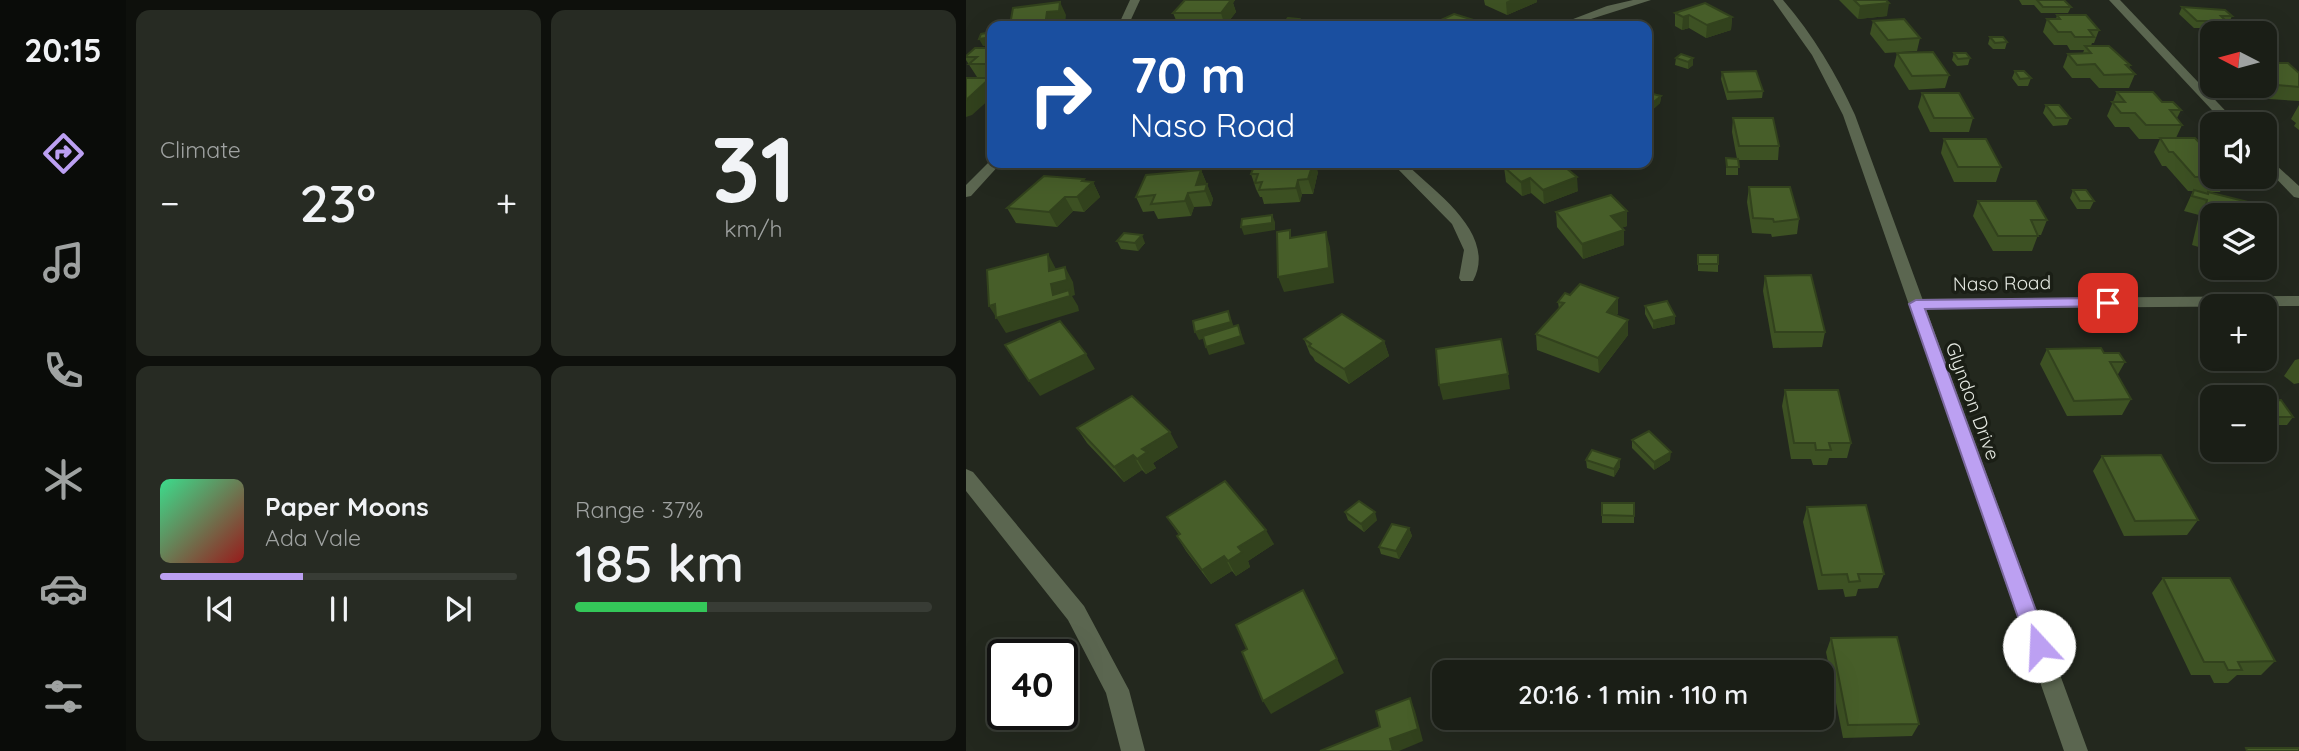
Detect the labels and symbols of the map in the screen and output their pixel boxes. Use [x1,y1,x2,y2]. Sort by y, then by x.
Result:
north arrow [2200,21,2277,98]
street label: Naso Road [1953,270,2051,296]
pin [2078,273,2138,333]
street label: Glyndon Drive [1941,339,2005,463]
position arrow [2002,609,2076,683]
speed limit sign: 40 [987,639,1078,730]

